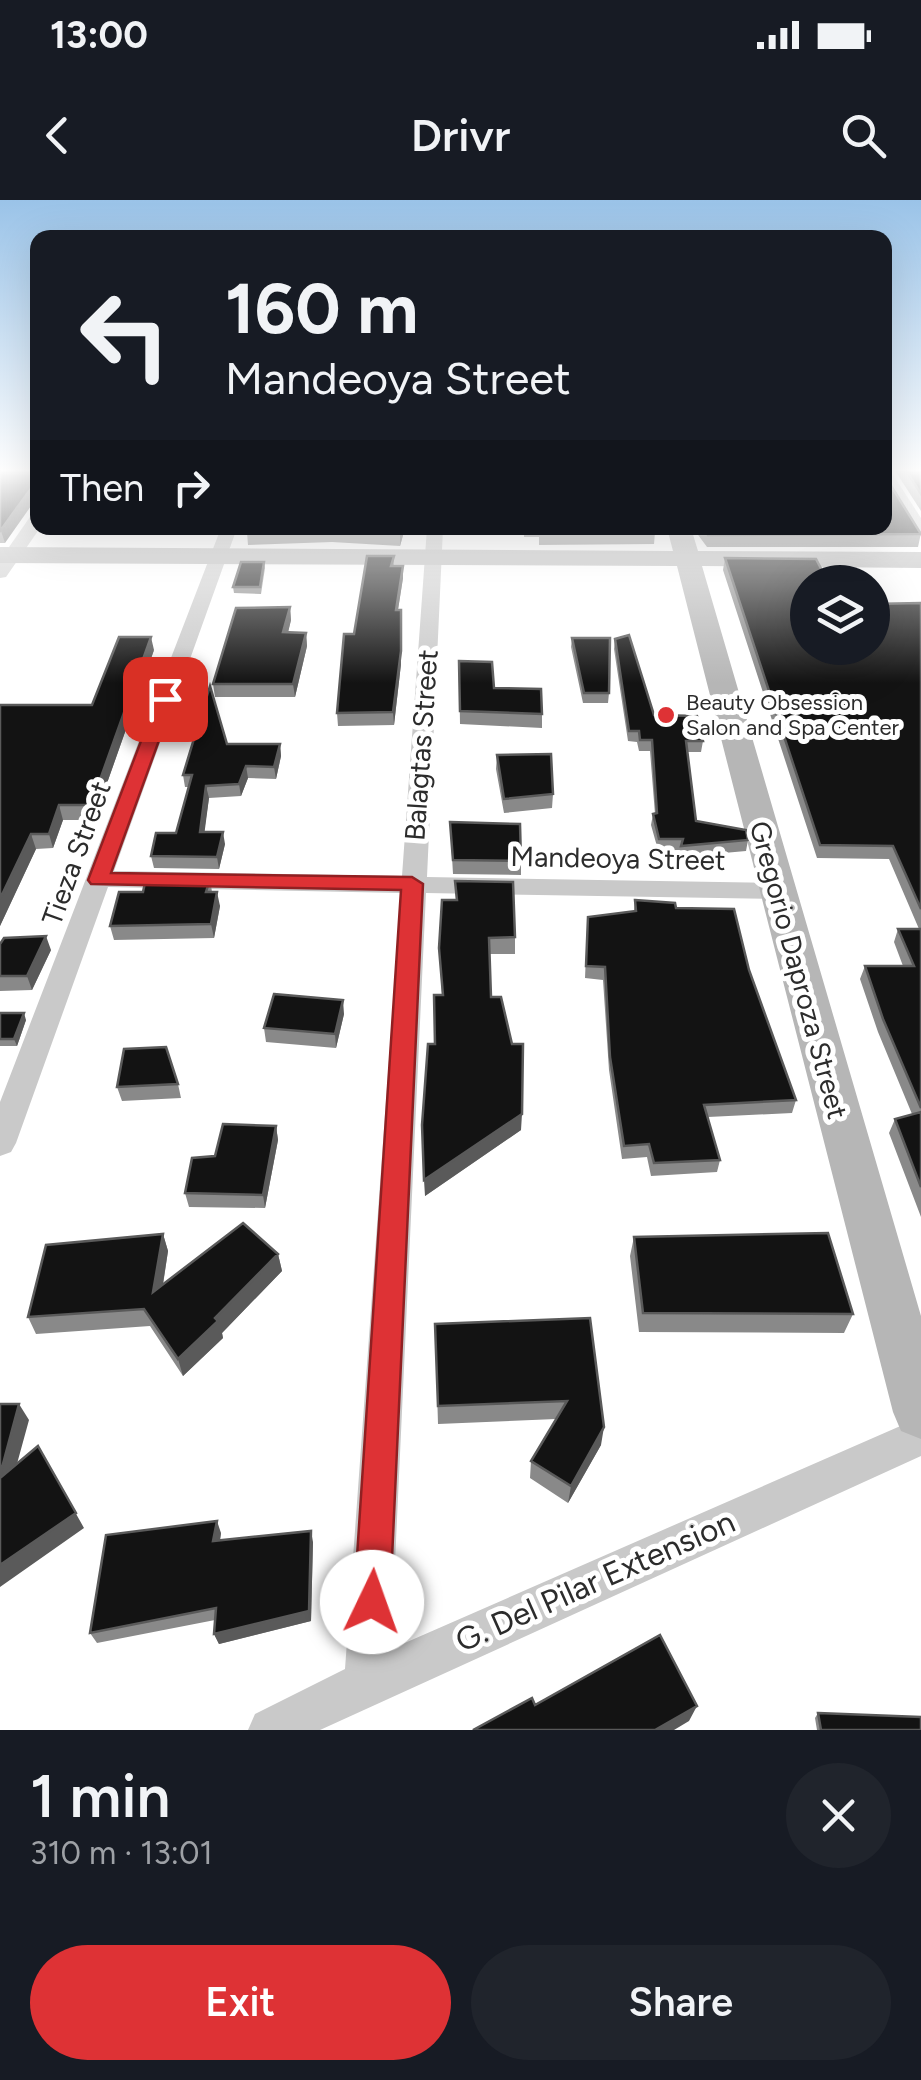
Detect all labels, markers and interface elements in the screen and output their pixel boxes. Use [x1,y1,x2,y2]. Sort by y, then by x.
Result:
text: 13:00 [50,12,148,58]
icon: back [30,108,85,163]
text: Drivr [411,108,510,162]
icon: search [836,108,891,163]
text: 160 m [225,266,418,351]
icon: left [60,270,190,400]
text: Mandeoya Street [225,351,571,405]
icon: right [164,460,219,515]
text: Then [60,465,144,511]
map controls [790,565,890,665]
button: layers [790,565,890,665]
street label: Balagtas Street [397,648,445,842]
pin [123,657,208,742]
icon: arrive [138,672,193,727]
place label: Beauty Obsession Salon and Spa Center [686,689,899,741]
marker: Beauty Obsession Salon and Spa Center [655,704,677,726]
street label: Tieza Street [34,776,118,930]
street label: Gregorio Daproza Street [743,817,855,1123]
street label: Mandeoya Street [510,839,726,877]
street label: G. Del Pilar Extension [450,1502,740,1660]
position arrow [320,1550,424,1654]
text: 1 min [30,1760,170,1832]
button: close [786,1763,891,1868]
text: 310 m · 13:01 [30,1834,213,1872]
button: Exit [30,1945,451,2060]
button: Share [471,1945,891,2060]

